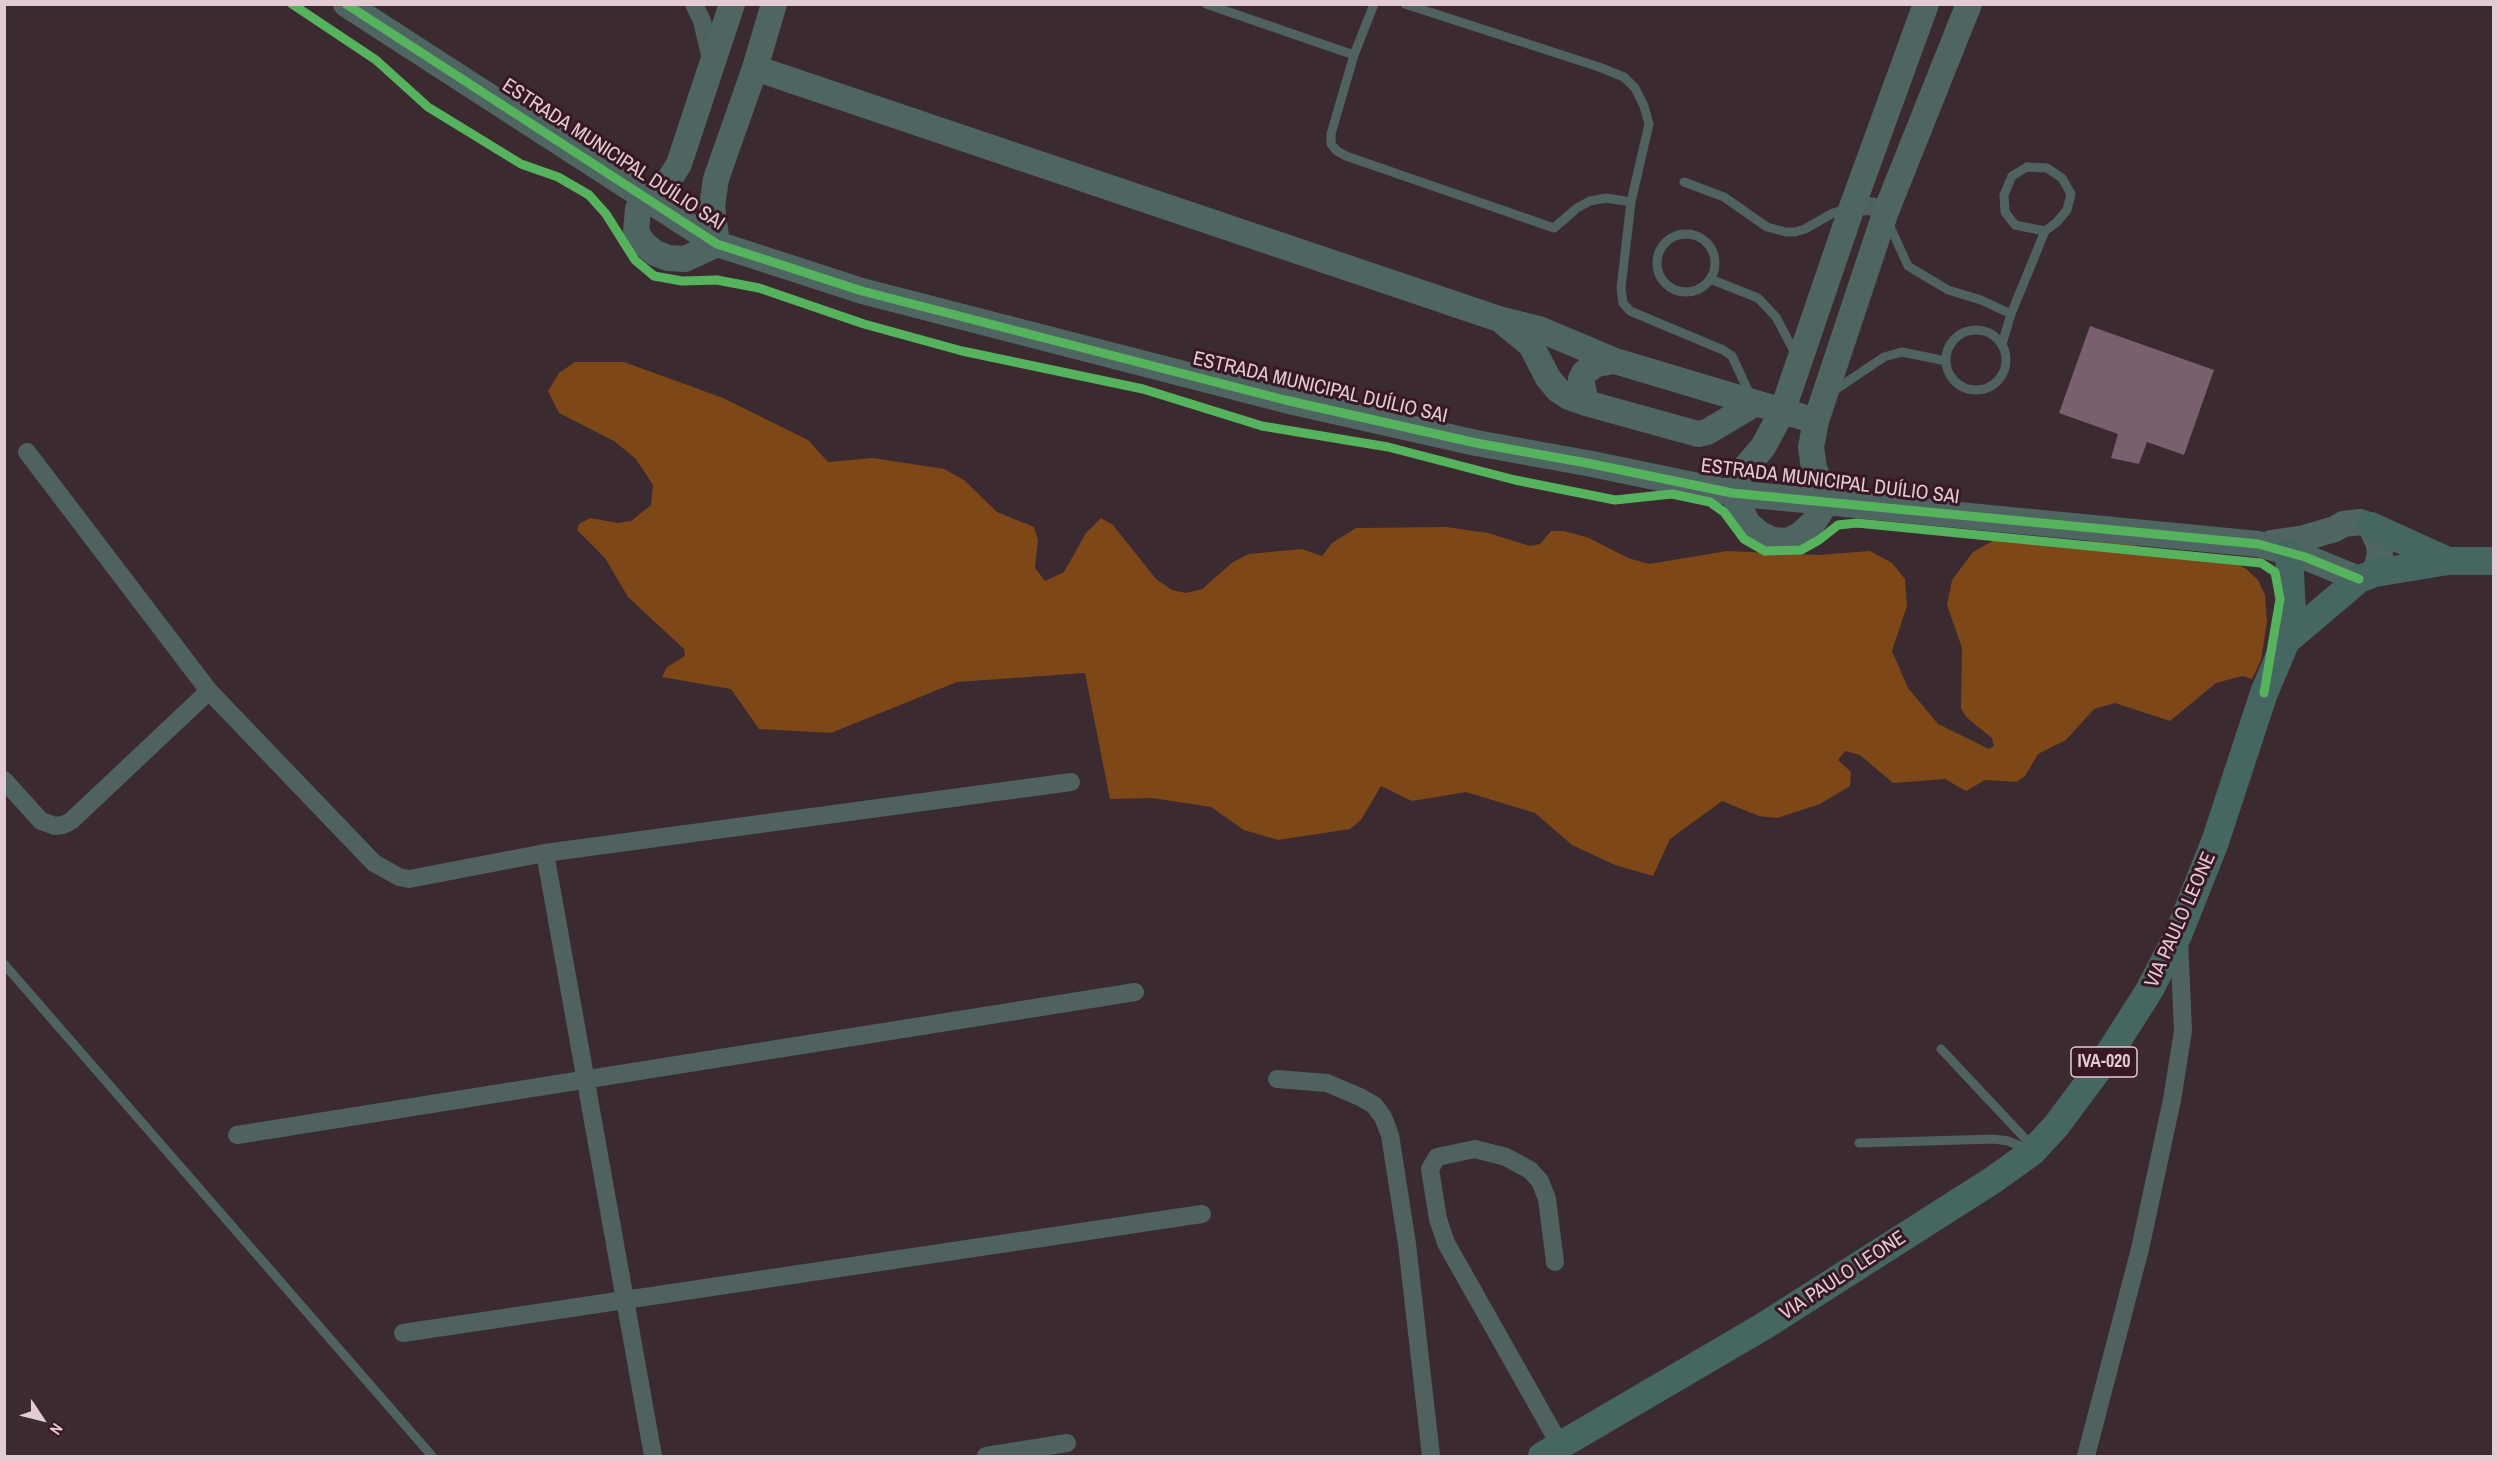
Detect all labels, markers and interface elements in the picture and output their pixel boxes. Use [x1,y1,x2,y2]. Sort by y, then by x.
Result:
street label: ESTRADA MUNICIPAL DUÍLIO SAI [497,74,729,236]
street label: ESTRADA MUNICIPAL DUÍLIO SAI [1190,347,1450,429]
street label: ESTRADA MUNICIPAL DUÍLIO SAI [1699,454,1961,510]
street label: VIA PAULO LEONE [2140,849,2222,991]
road number: IVA-020 [2071,1047,2137,1077]
street label: VIA PAULO LEONE [1775,1226,1911,1326]
north arrow [12,1389,72,1449]
text: N [45,1419,68,1440]

